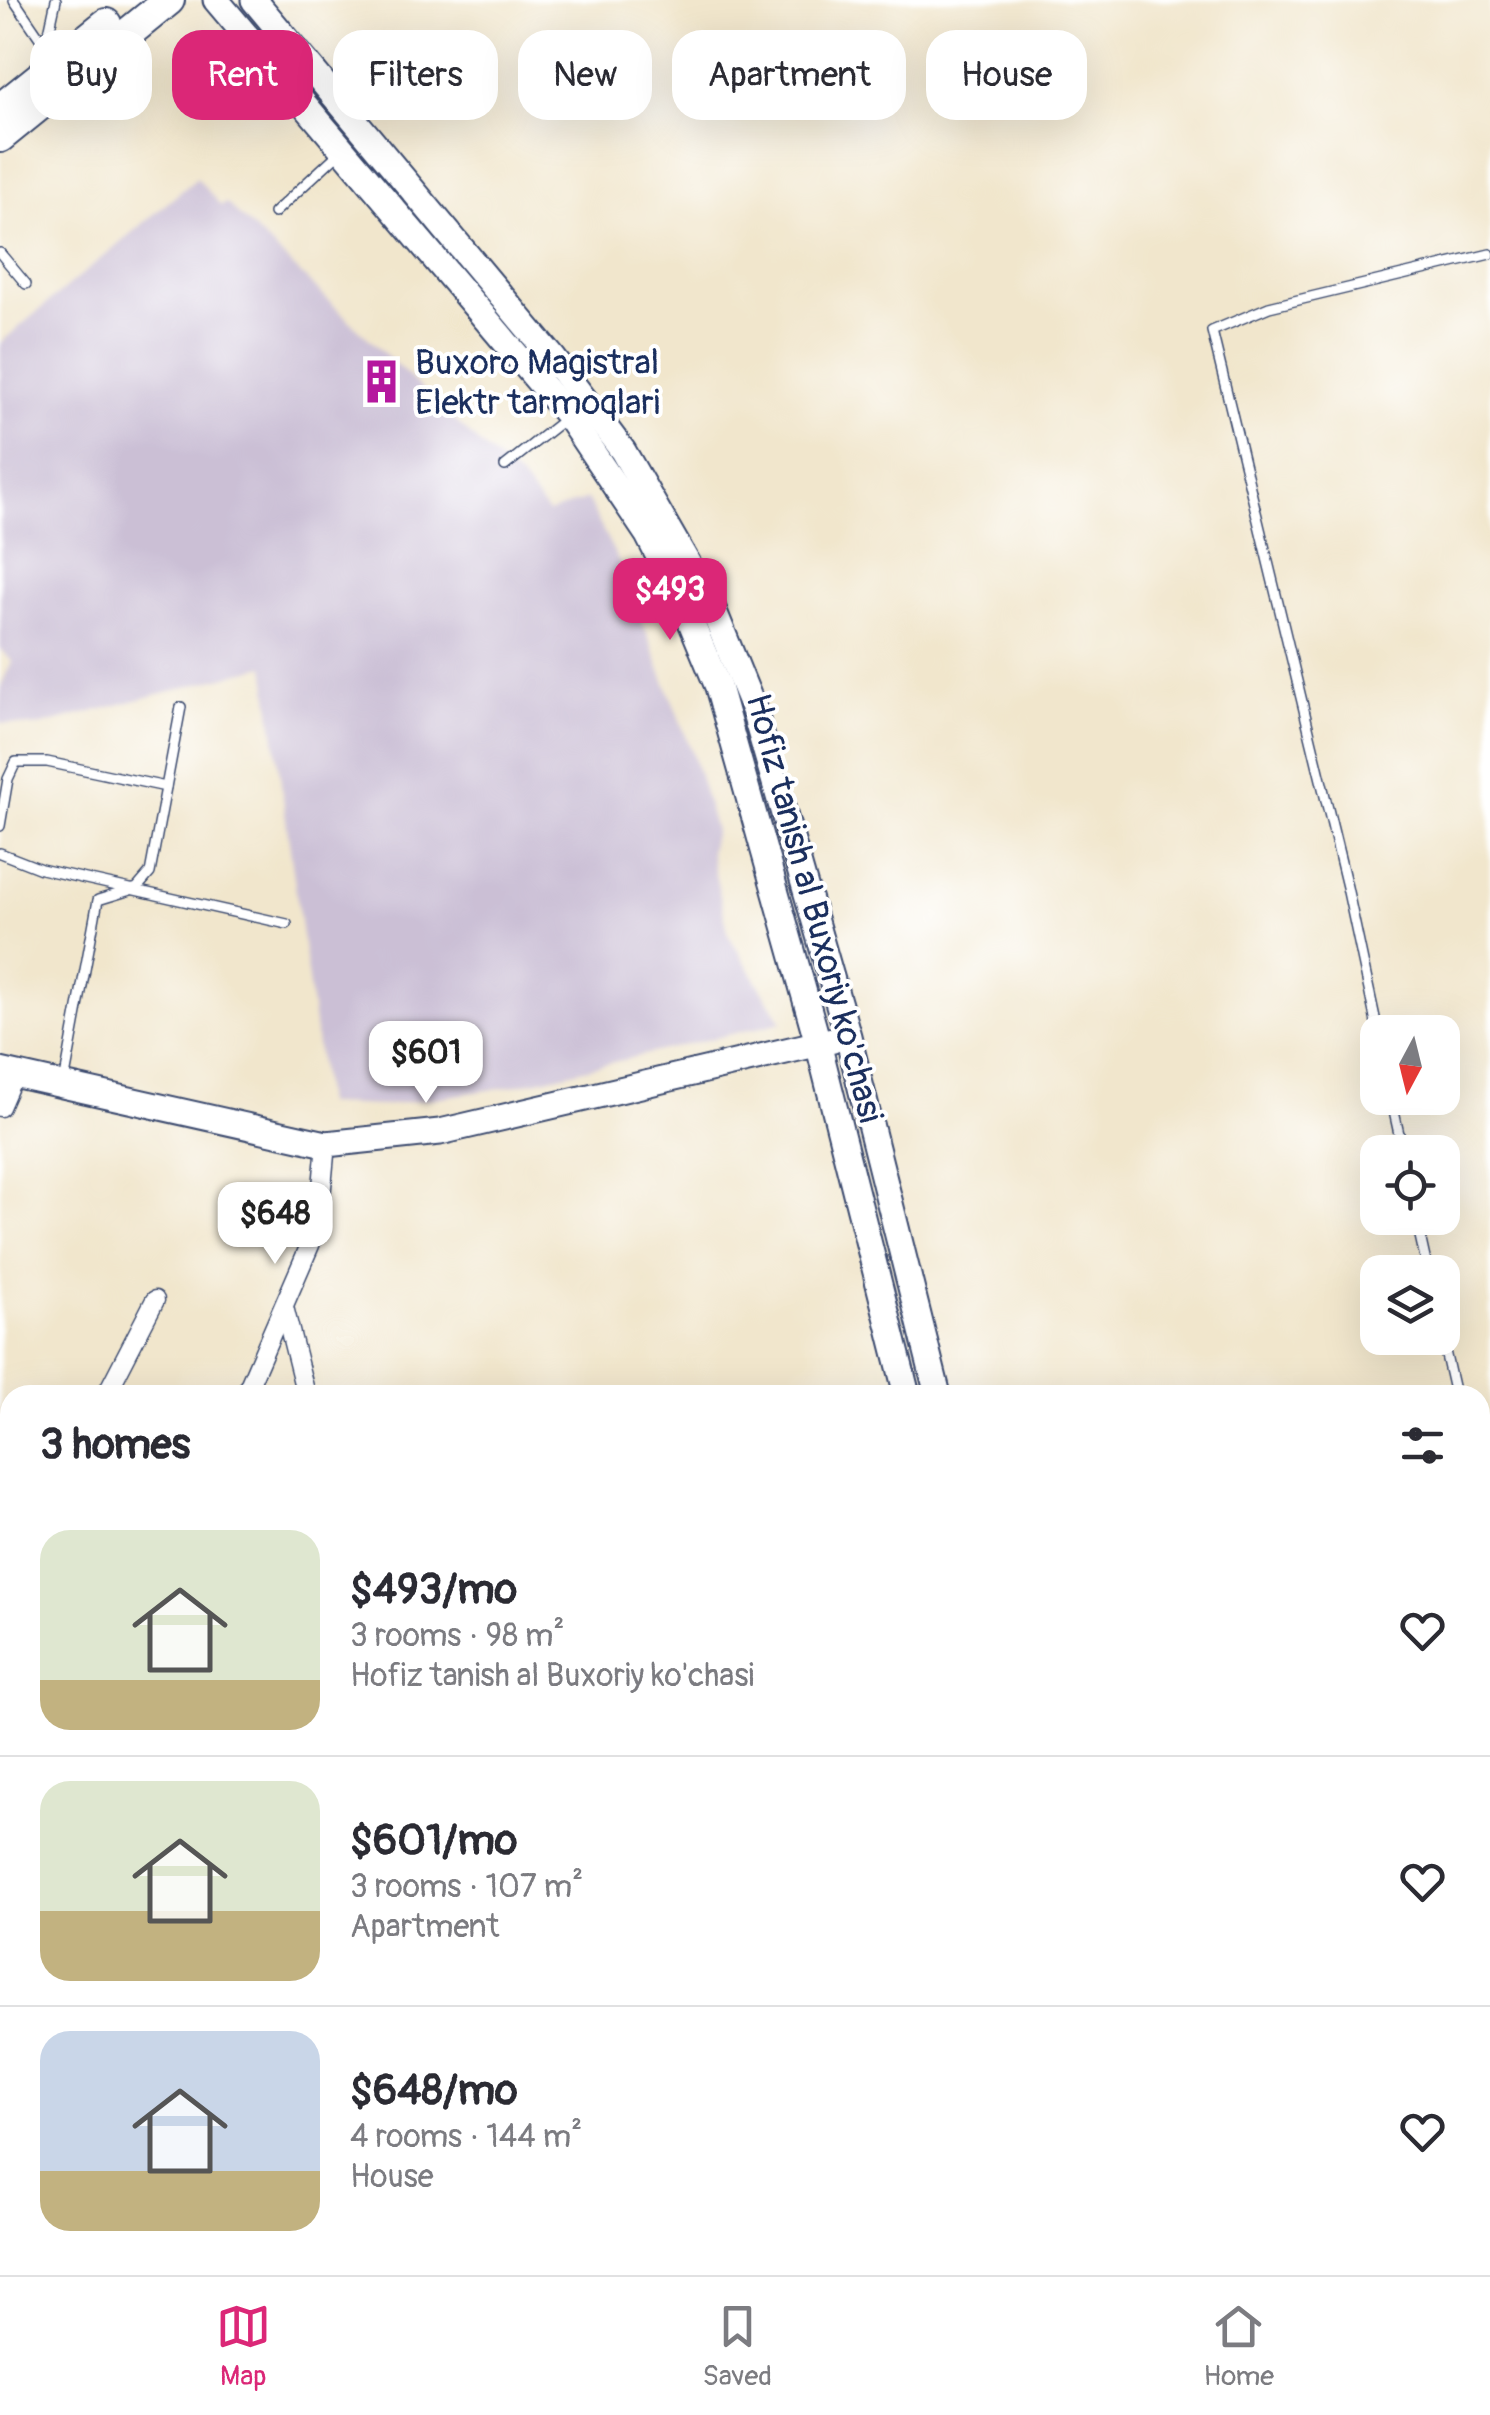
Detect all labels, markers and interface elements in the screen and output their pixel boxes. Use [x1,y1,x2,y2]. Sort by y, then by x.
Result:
chip: Buy [30,30,152,120]
chip: Rent [172,30,313,120]
chip: Filters [333,30,498,120]
chip: New [518,30,652,120]
chip: Apartment [672,30,906,120]
chip: House [926,30,1087,120]
place label: Buxoro Magistral Elektr tarmoqlari [415,341,660,425]
building icon: Buxoro Magistral Elektr tarmoqlari [358,358,406,406]
pin: $493 [611,558,729,643]
text: $493 [635,570,705,610]
street label: Hofiz tanish al Buxoriy ko'chasi [736,689,892,1127]
north arrow [1360,1015,1460,1115]
map controls [1360,1015,1460,1355]
pin: $601 [367,1021,485,1106]
text: $601 [391,1033,461,1073]
button: locate [1360,1135,1460,1235]
pin: $648 [216,1182,334,1267]
text: $648 [240,1194,310,1234]
button: layers [1360,1255,1460,1355]
icon: filters [1395,1418,1450,1473]
text: 3 homes [40,1419,190,1471]
text: $493/mo [350,1564,517,1616]
icon: home [120,1570,240,1690]
icon: heart [1395,1603,1450,1658]
text: 3 rooms · 98 m² [350,1616,564,1656]
text: Hofiz tanish al Buxoriy ko'chasi [350,1656,754,1696]
text: $601/mo [350,1815,517,1867]
icon: home [120,1821,240,1941]
icon: heart [1395,1854,1450,1909]
text: 3 rooms · 107 m² [350,1867,583,1907]
text: Apartment [350,1907,499,1947]
text: $648/mo [350,2065,518,2117]
icon: home [120,2071,240,2191]
icon: heart [1395,2104,1450,2159]
text: 4 rooms · 144 m² [350,2117,582,2157]
text: House [350,2157,434,2197]
tab: Map [216,2299,271,2394]
tab: Saved [702,2299,772,2394]
tab: Home [1204,2299,1274,2394]

